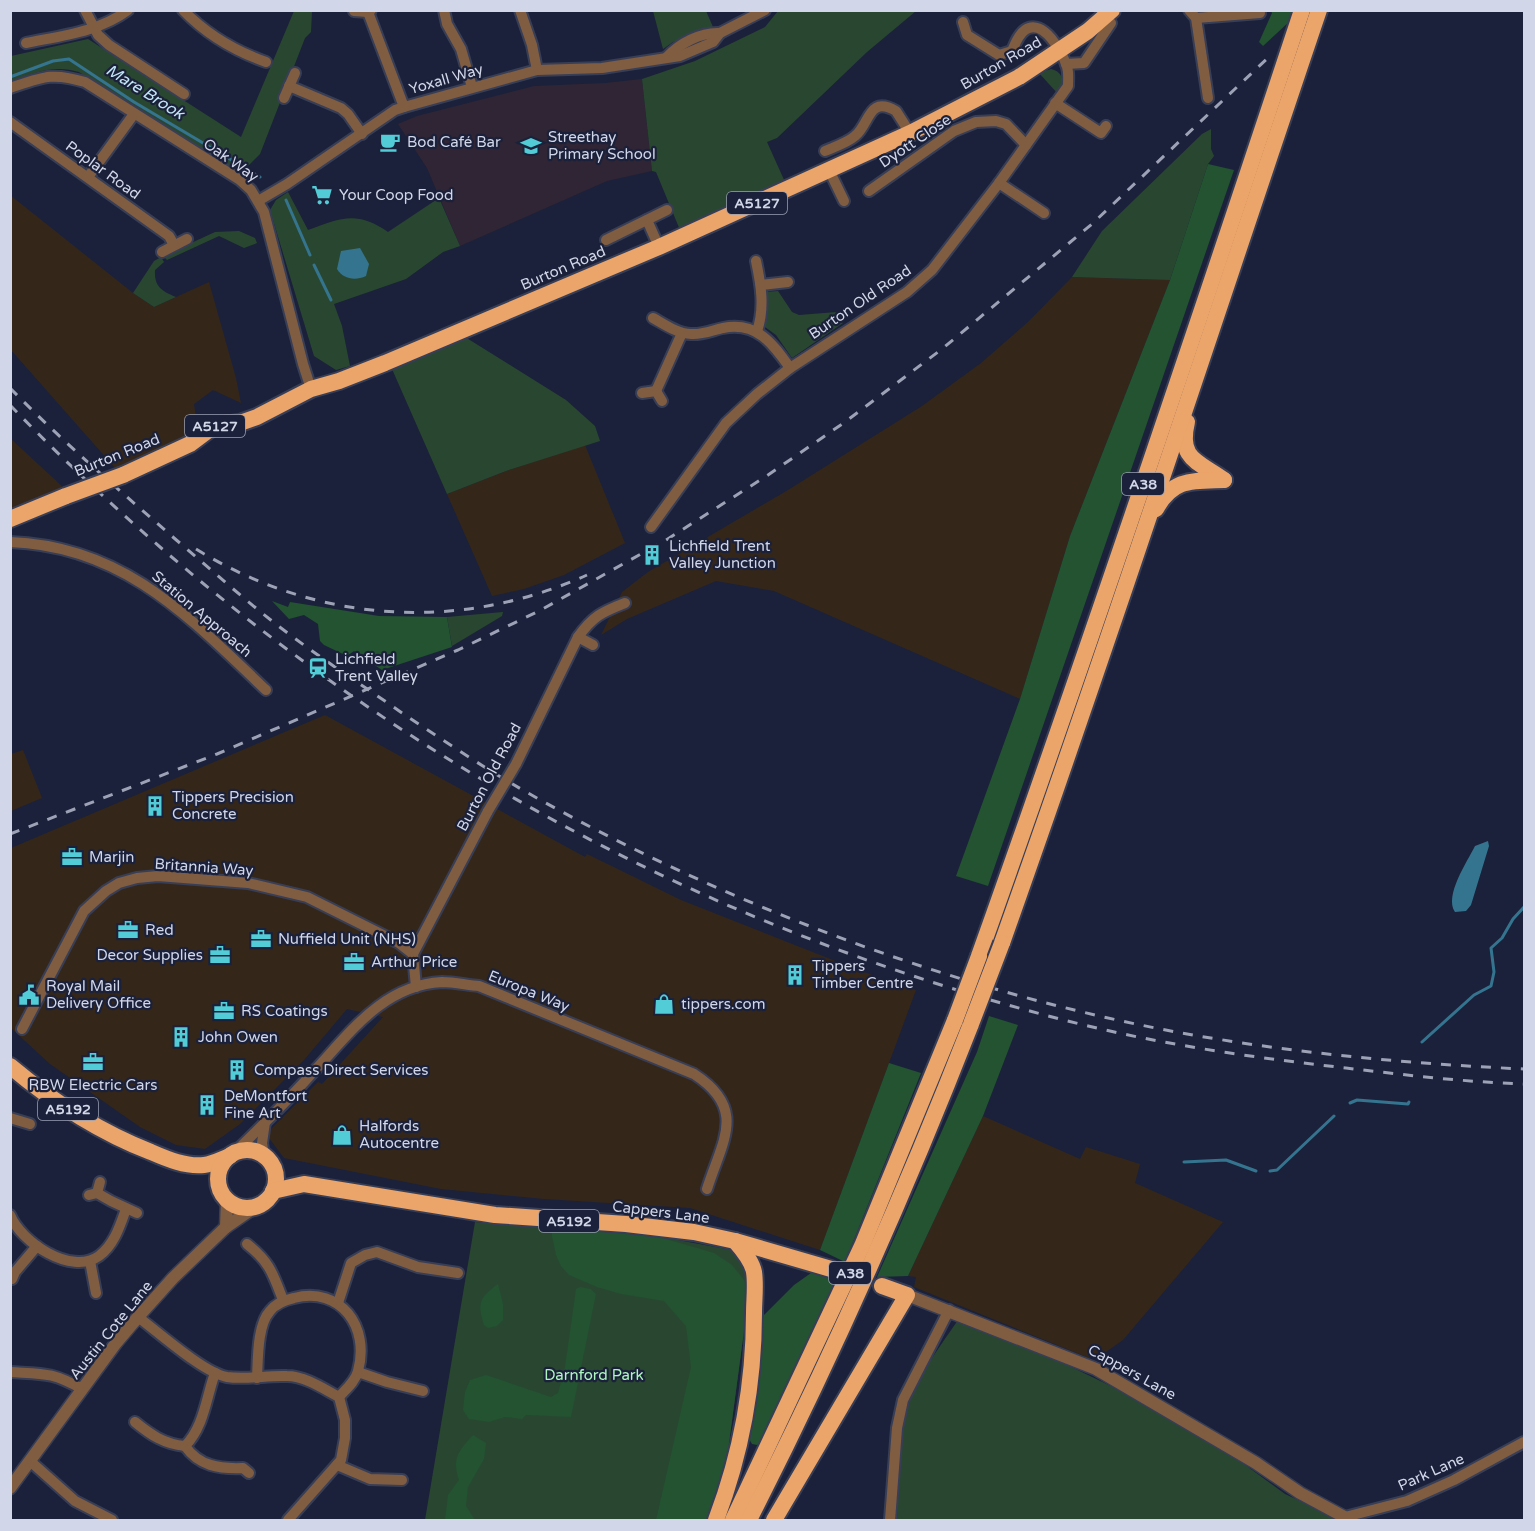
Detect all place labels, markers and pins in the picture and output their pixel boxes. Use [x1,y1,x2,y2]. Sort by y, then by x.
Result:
place label: Streethay Primary School [548,128,656,163]
cafe icon: Bod Café Bar [378,130,402,154]
place label: Bod Café Bar [407,133,501,151]
school or university icon: Streethay Primary School [519,134,543,158]
supermarket icon: Your Coop Food [310,183,334,207]
place label: Your Coop Food [339,186,453,204]
place label: Lichfield Trent Valley Junction [669,537,776,572]
building icon: Lichfield Trent Valley Junction [640,543,664,567]
place label: Lichfield Trent Valley [335,650,418,685]
station icon: Lichfield Trent Valley [306,656,330,680]
place label: Tippers Precision Concrete [172,788,294,823]
building icon: Tippers Precision Concrete [143,794,167,818]
office icon: Marjin [60,845,84,869]
place label: Marjin [89,848,134,866]
office icon: Red [116,918,140,942]
place label: Red [145,921,174,939]
office icon: Nuffield Unit (NHS) [249,927,273,951]
place label: Nuffield Unit (NHS) [278,930,416,948]
office icon: Decor Supplies [208,943,232,967]
place label: Decor Supplies [96,946,203,964]
office icon: Arthur Price [342,950,366,974]
place label: Arthur Price [371,953,457,971]
place label: Tippers Timber Centre [812,957,913,992]
building icon: Tippers Timber Centre [783,963,807,987]
place label: Royal Mail Delivery Office [46,977,151,1012]
public building icon: Royal Mail Delivery Office [17,983,41,1007]
shop icon: tippers.com [652,992,676,1016]
place label: tippers.com [681,995,765,1013]
office icon: RS Coatings [212,999,236,1023]
place label: RS Coatings [241,1002,328,1020]
building icon: John Owen [169,1025,193,1049]
place label: John Owen [198,1028,278,1046]
office icon: RBW Electric Cars [81,1050,105,1074]
building icon: Compass Direct Services [225,1058,249,1082]
place label: Compass Direct Services [254,1061,429,1079]
place label: RBW Electric Cars [29,1076,157,1094]
place label: DeMontfort Fine Art [224,1087,308,1122]
building icon: DeMontfort Fine Art [195,1093,219,1117]
place label: Halfords Autocentre [359,1117,439,1152]
shop icon: Halfords Autocentre [330,1123,354,1147]

